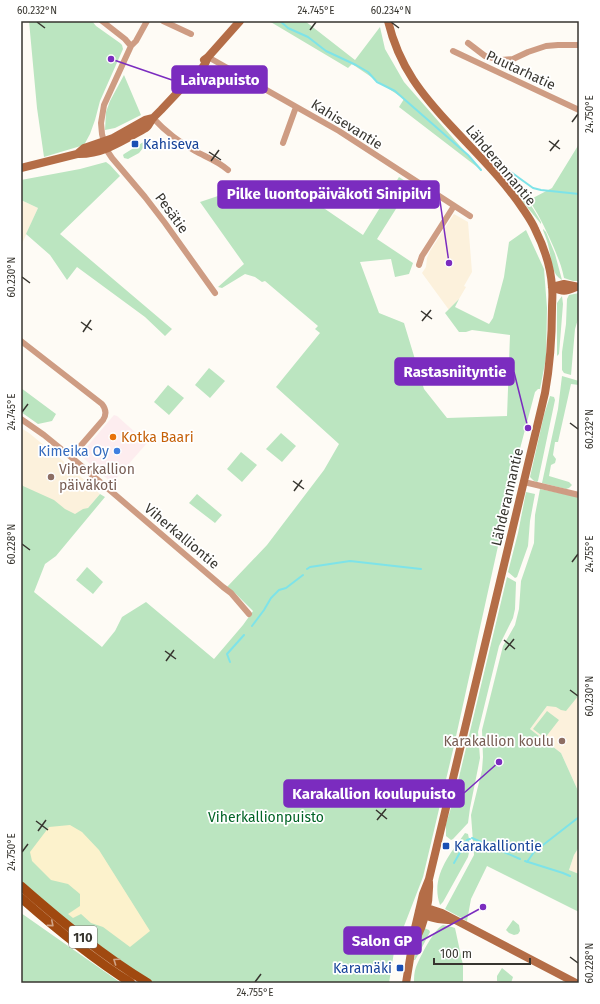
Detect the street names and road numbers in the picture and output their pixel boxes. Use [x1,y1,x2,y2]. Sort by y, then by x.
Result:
street label: Puutarhatie [483,47,558,94]
street label: Kahisevantie [308,96,386,153]
street label: Lähderannantie [462,122,539,209]
street label: Pesätie [151,190,192,237]
street label: Lähderannantie [488,446,527,548]
street label: Viherkalliontie [141,500,223,573]
road number: 110 [69,926,97,948]

